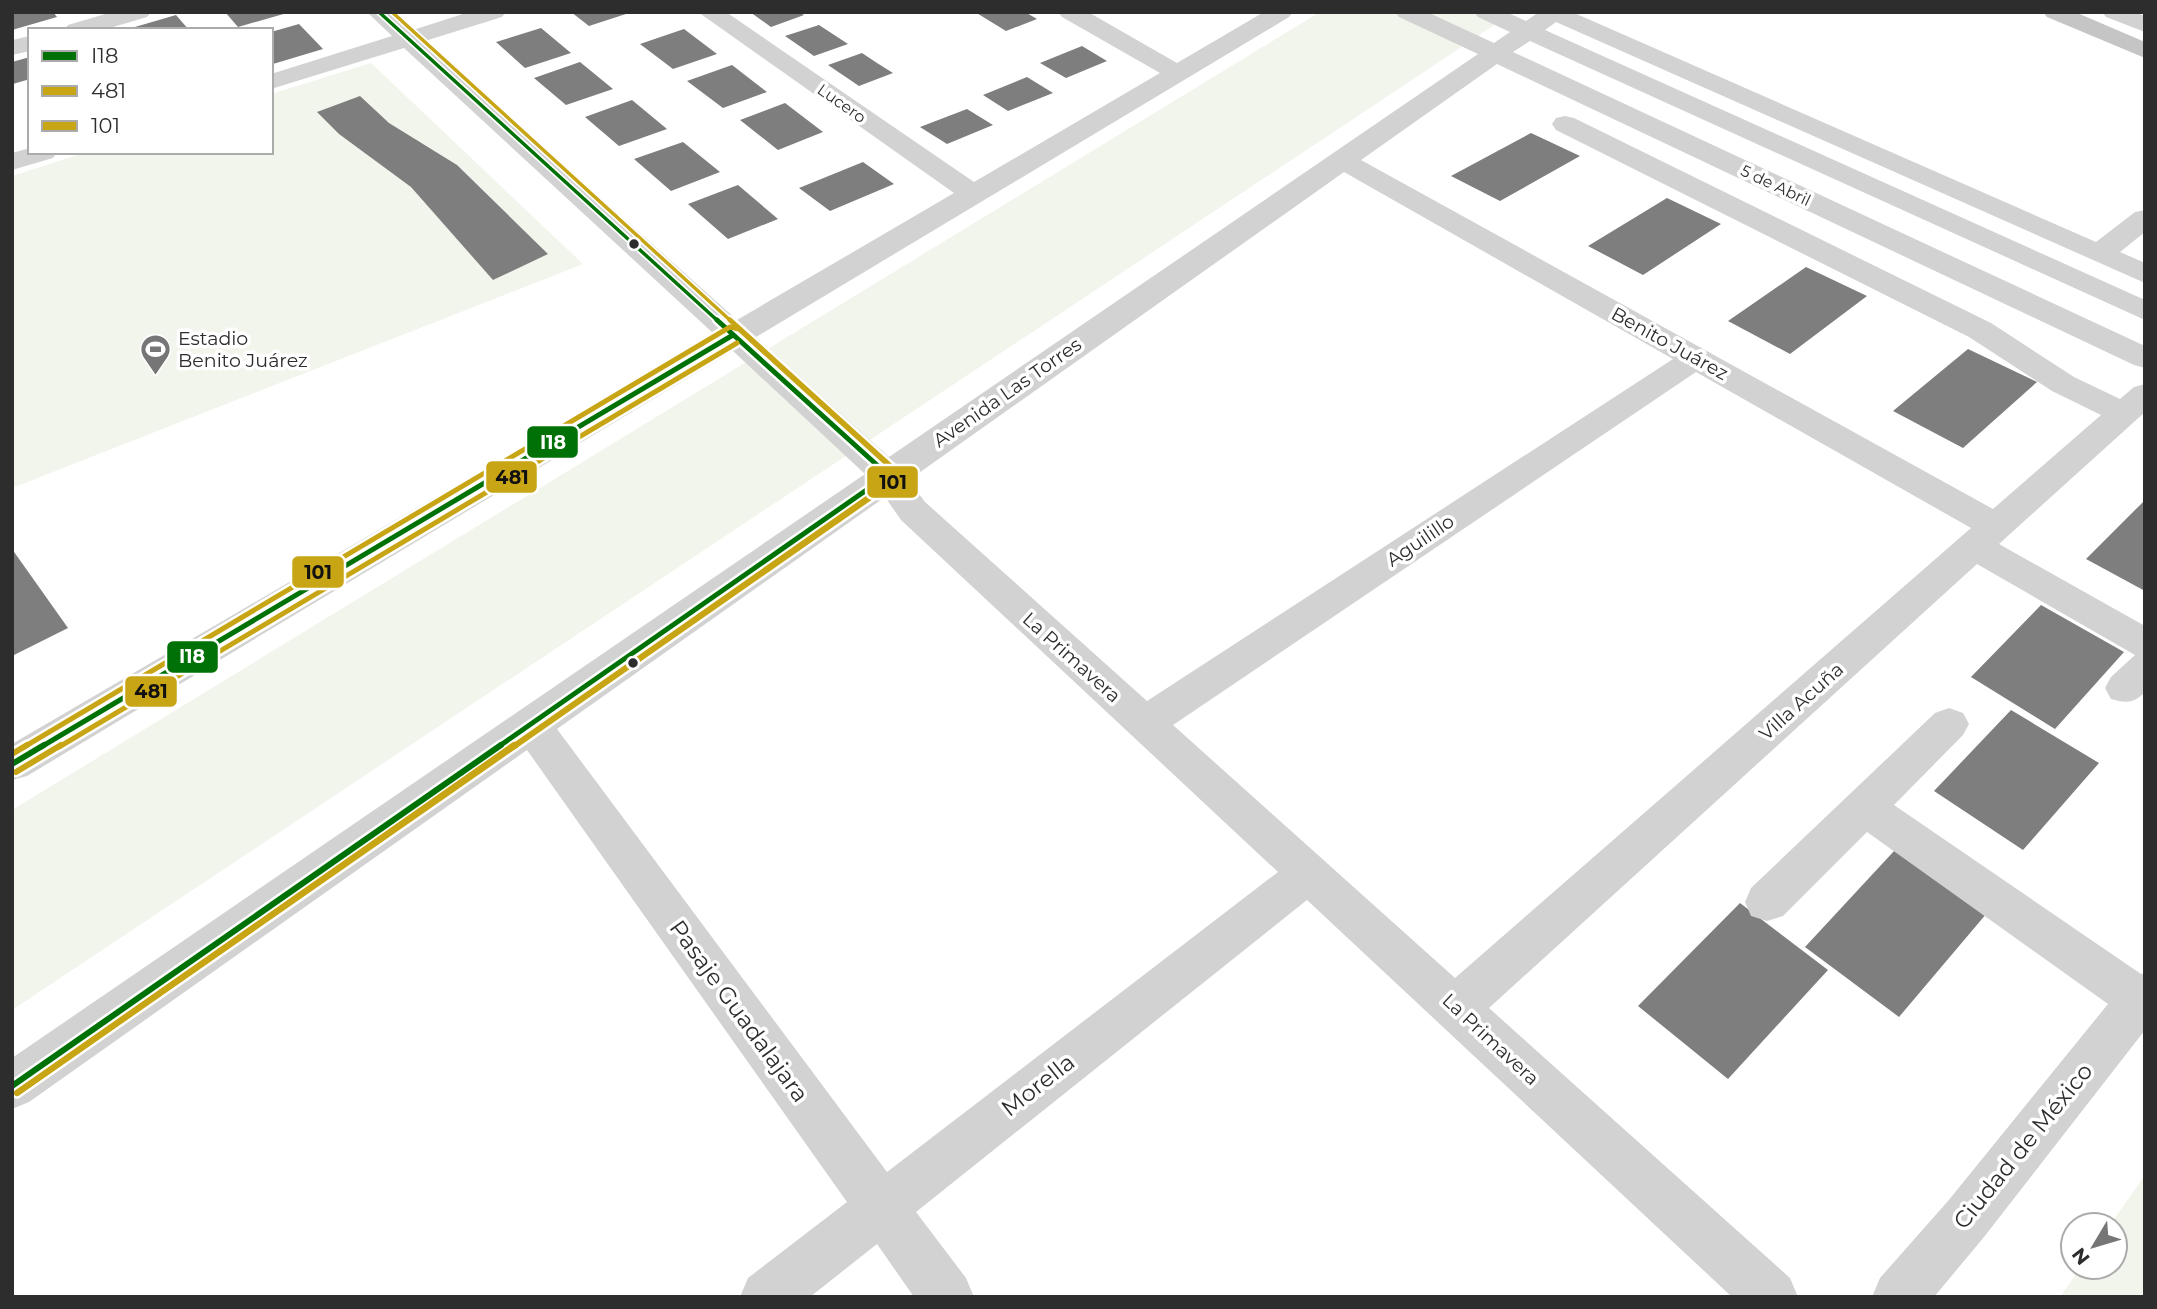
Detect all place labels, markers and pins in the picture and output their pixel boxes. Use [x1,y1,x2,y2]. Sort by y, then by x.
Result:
unlabelled marker [627,237,641,251]
place label: Estadio Benito Juárez [178,327,308,372]
sports icon: Estadio Benito Juárez [138,332,172,376]
unlabelled marker [626,656,640,670]

